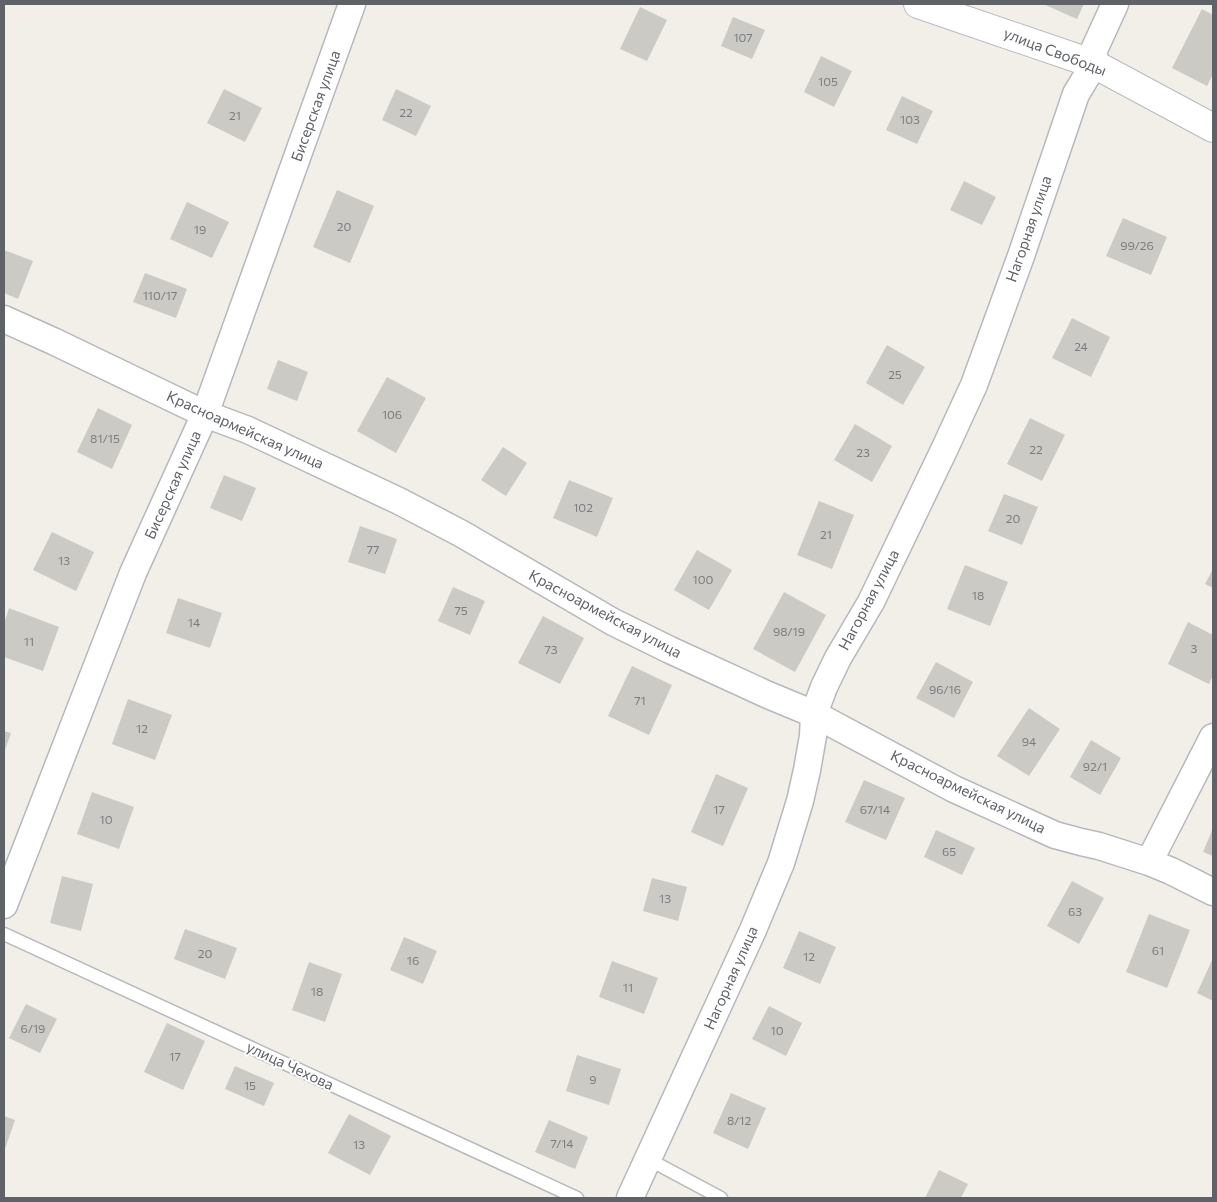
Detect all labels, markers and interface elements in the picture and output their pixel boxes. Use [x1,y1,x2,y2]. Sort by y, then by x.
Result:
street label: улица Свободы [1001,23,1109,79]
house number: 107 [733,30,753,44]
street label: Бисерская улица [287,48,344,164]
house number: 105 [818,74,838,88]
house number: 22 [399,105,413,119]
house number: 21 [229,108,241,122]
house number: 103 [900,112,920,126]
street label: Нагорная улица [1001,173,1055,284]
house number: 20 [337,219,351,233]
house number: 19 [194,222,206,236]
house number: 99/26 [1120,238,1154,252]
house number: 110/17 [143,288,177,302]
house number: 24 [1074,339,1088,353]
house number: 25 [888,367,902,381]
street label: Красноармейская улица [164,386,327,472]
house number: 106 [382,407,402,421]
street label: Бисерская улица [140,427,204,542]
house number: 81/15 [90,431,120,445]
house number: 22 [1029,442,1043,456]
house number: 23 [856,445,870,459]
house number: 102 [573,500,593,514]
house number: 20 [1006,511,1020,525]
house number: 21 [820,527,832,541]
house number: 77 [367,542,379,556]
street label: Нагорная улица [834,546,902,653]
house number: 13 [58,553,70,567]
street label: Красноармейская улица [526,565,685,661]
house number: 100 [693,572,714,586]
house number: 18 [972,588,984,602]
house number: 75 [454,603,468,617]
house number: 14 [188,615,200,629]
house number: 98/19 [773,624,805,638]
house number: 11 [24,634,34,648]
house number: 3 [1191,641,1198,655]
house number: 73 [544,642,558,656]
house number: 96/16 [929,682,961,696]
house number: 71 [634,693,646,707]
house number: 12 [136,721,148,735]
house number: 94 [1022,734,1036,748]
street label: Красноармейская улица [888,746,1049,837]
house number: 92/1 [1083,759,1107,773]
house number: 17 [713,802,725,816]
house number: 67/14 [860,802,890,816]
house number: 10 [100,812,113,826]
house number: 65 [942,844,956,858]
house number: 13 [659,891,671,905]
house number: 63 [1068,904,1082,918]
street label: Нагорная улица [699,923,761,1032]
house number: 61 [1152,943,1164,957]
house number: 20 [198,946,212,960]
house number: 12 [803,949,815,963]
house number: 16 [407,953,419,967]
house number: 11 [623,980,633,994]
house number: 18 [311,984,323,998]
house number: 6/19 [21,1021,45,1035]
house number: 10 [771,1023,784,1037]
street label: улица Чехова [244,1037,337,1093]
house number: 17 [169,1049,181,1063]
house number: 9 [589,1072,597,1086]
house number: 15 [244,1078,256,1092]
house number: 8/12 [727,1113,751,1127]
house number: 7/14 [550,1136,574,1150]
house number: 13 [353,1137,365,1151]

